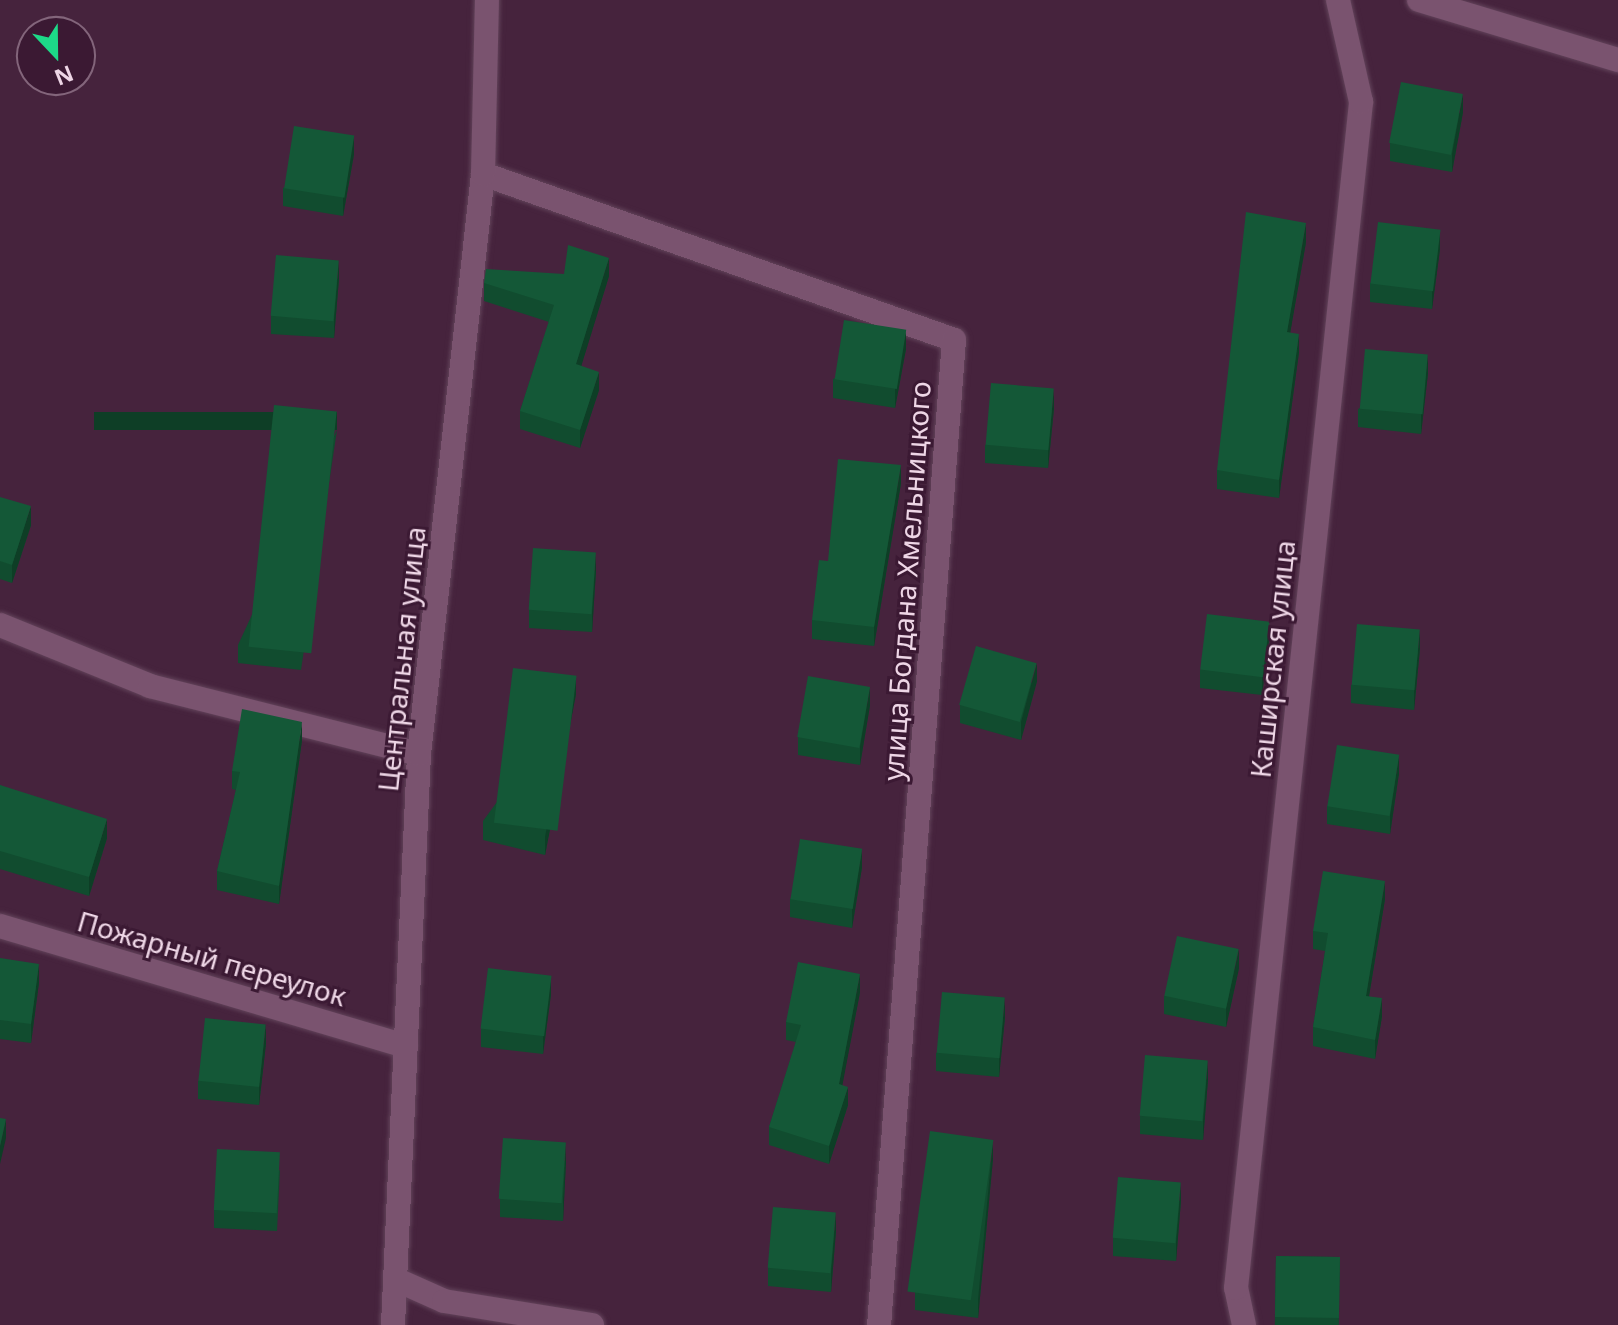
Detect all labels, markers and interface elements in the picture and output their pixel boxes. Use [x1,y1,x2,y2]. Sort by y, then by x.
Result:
north arrow [16,16,96,96]
text: N [50,59,78,94]
street label: улица Богдана Хмельницкого [875,380,937,782]
street label: Центральная улица [370,525,432,793]
street label: Каширская улица [1243,539,1301,779]
street label: Пожарный переулок [74,904,350,1012]

